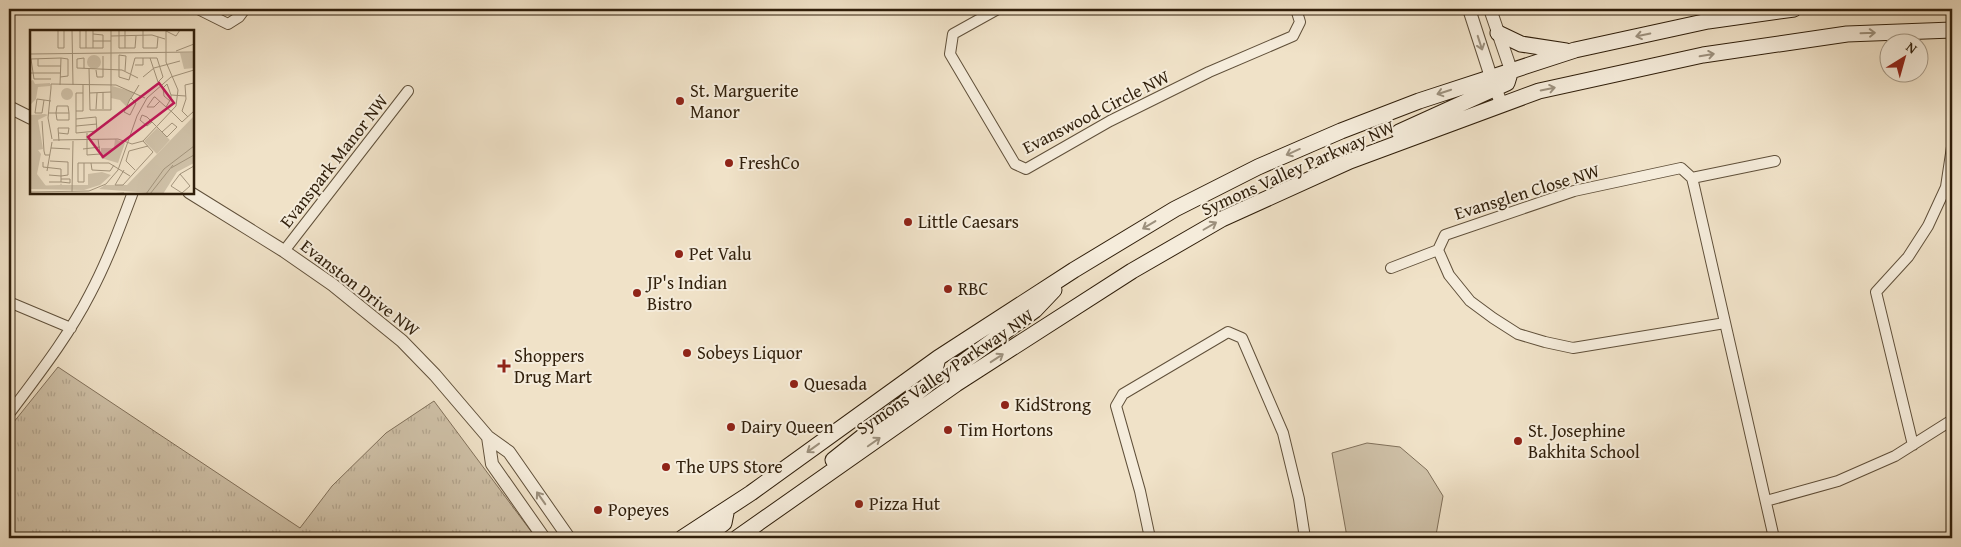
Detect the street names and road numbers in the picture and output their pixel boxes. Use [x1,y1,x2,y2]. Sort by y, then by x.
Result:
street label: Evanswood Circle NW [1017,62,1175,160]
street label: Evanspark Manor NW [273,88,395,233]
street label: Symons Valley Parkway NW [1197,112,1400,222]
street label: Evansglen Close NW [1451,156,1603,226]
street label: Evanston Drive NW [295,232,426,343]
street label: Symons Valley Parkway NW [850,301,1040,441]

